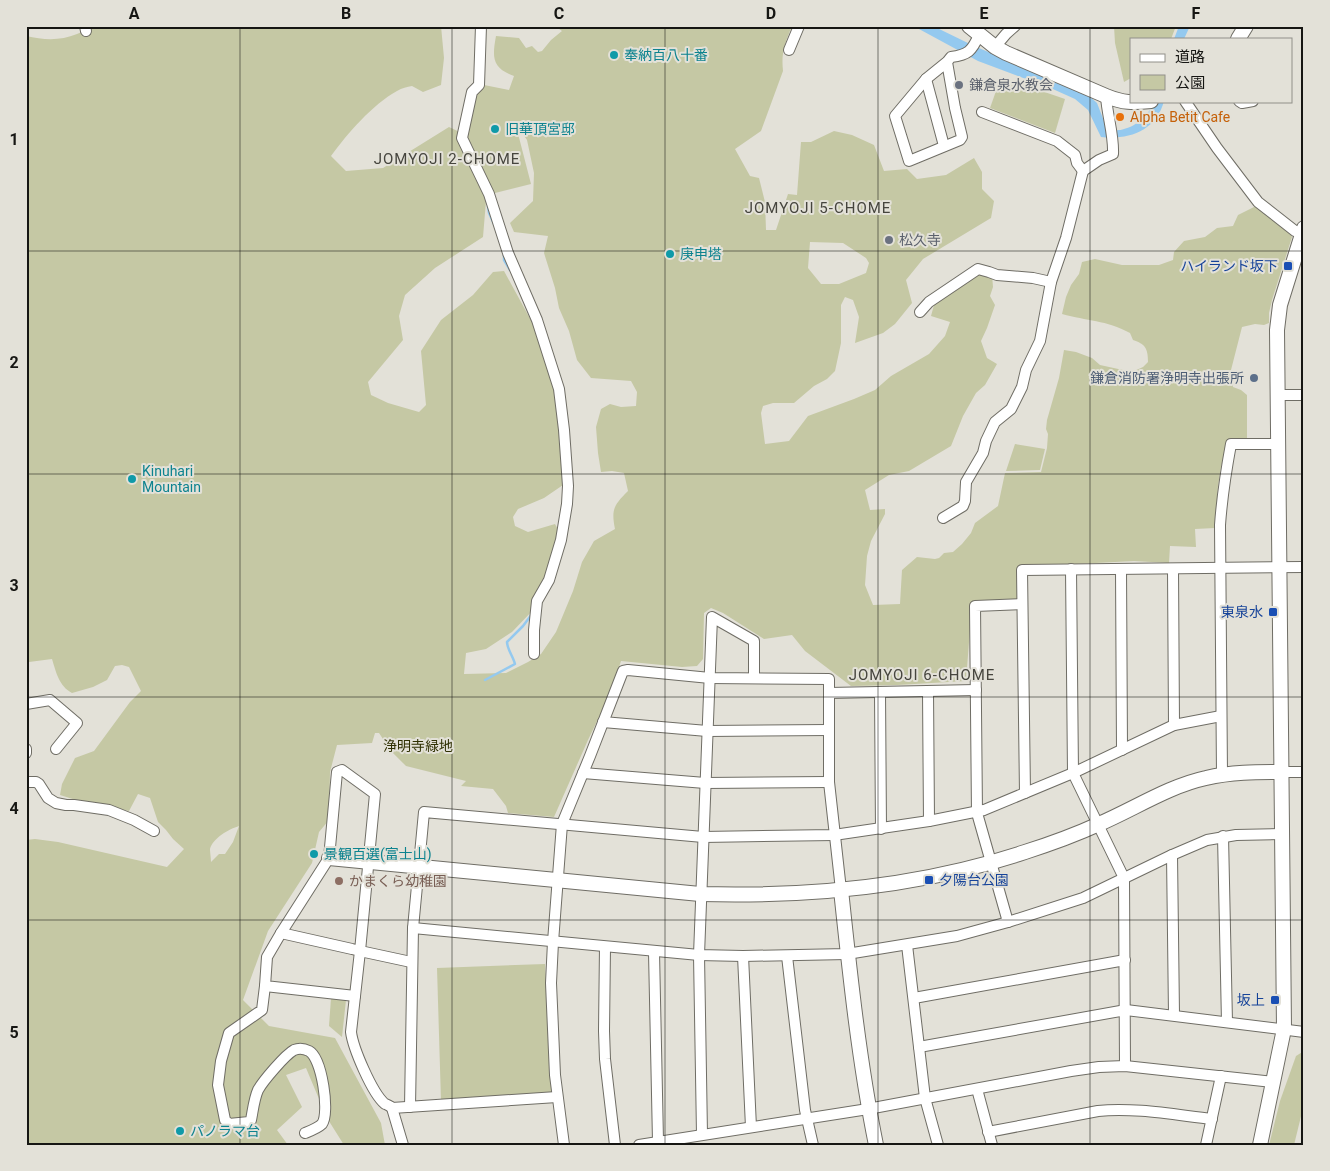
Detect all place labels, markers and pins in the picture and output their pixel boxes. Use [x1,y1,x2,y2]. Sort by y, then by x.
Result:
place label: 奉納百八十番 [624,47,708,63]
marker: 奉納百八十番 [608,49,620,61]
place label: 鎌倉泉水教会 [969,77,1053,93]
marker: 鎌倉泉水教会 [953,79,965,91]
place label: Alpha Betit Cafe [1130,109,1230,125]
marker: Alpha Betit Cafe [1114,111,1126,123]
place label: 旧華頂宮邸 [505,121,575,137]
marker: 旧華頂宮邸 [489,123,501,135]
place label: 松久寺 [899,232,941,248]
marker: 松久寺 [883,234,895,246]
place label: 庚申塔 [680,246,722,262]
marker: 庚申塔 [664,248,676,260]
place label: ハイランド坂下 [1180,258,1278,274]
marker: ハイランド坂下 [1282,260,1294,272]
place label: 鎌倉消防署浄明寺出張所 [1090,370,1244,386]
marker: 鎌倉消防署浄明寺出張所 [1248,372,1260,384]
place label: Kinuhari Mountain [142,463,201,495]
marker: Kinuhari Mountain [126,473,138,485]
place label: 東泉水 [1221,604,1263,620]
marker: 東泉水 [1267,606,1279,618]
place label: 景観百選(富士山) [324,846,432,863]
marker: 景観百選(富士山) [308,848,320,860]
place label: 夕陽台公園 [939,872,1009,888]
place label: かまくら幼稚園 [349,873,447,889]
marker: 夕陽台公園 [923,874,935,886]
marker: かまくら幼稚園 [333,875,345,887]
place label: 坂上 [1237,992,1265,1008]
marker: 坂上 [1269,994,1281,1006]
place label: パノラマ台 [190,1123,260,1139]
marker: パノラマ台 [174,1125,186,1137]

